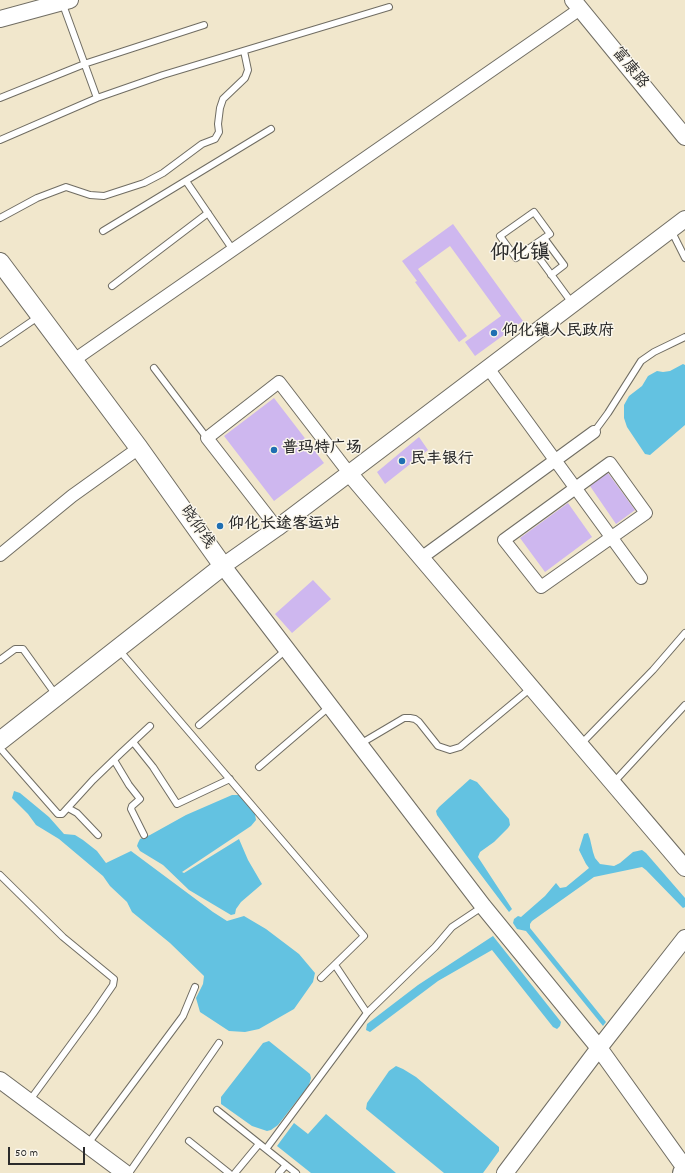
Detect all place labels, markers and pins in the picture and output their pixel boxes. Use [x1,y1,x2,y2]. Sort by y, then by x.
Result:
place label: 仰化镇人民政府 [502,323,614,343]
marker: 仰化镇人民政府 [489,328,499,338]
place label: 普玛特广场 [282,440,362,460]
marker: 普玛特广场 [269,445,279,455]
place label: 民丰银行 [410,451,474,471]
marker: 民丰银行 [397,456,407,466]
place label: 仰化长途客运站 [228,516,340,536]
marker: 仰化长途客运站 [215,521,225,531]

